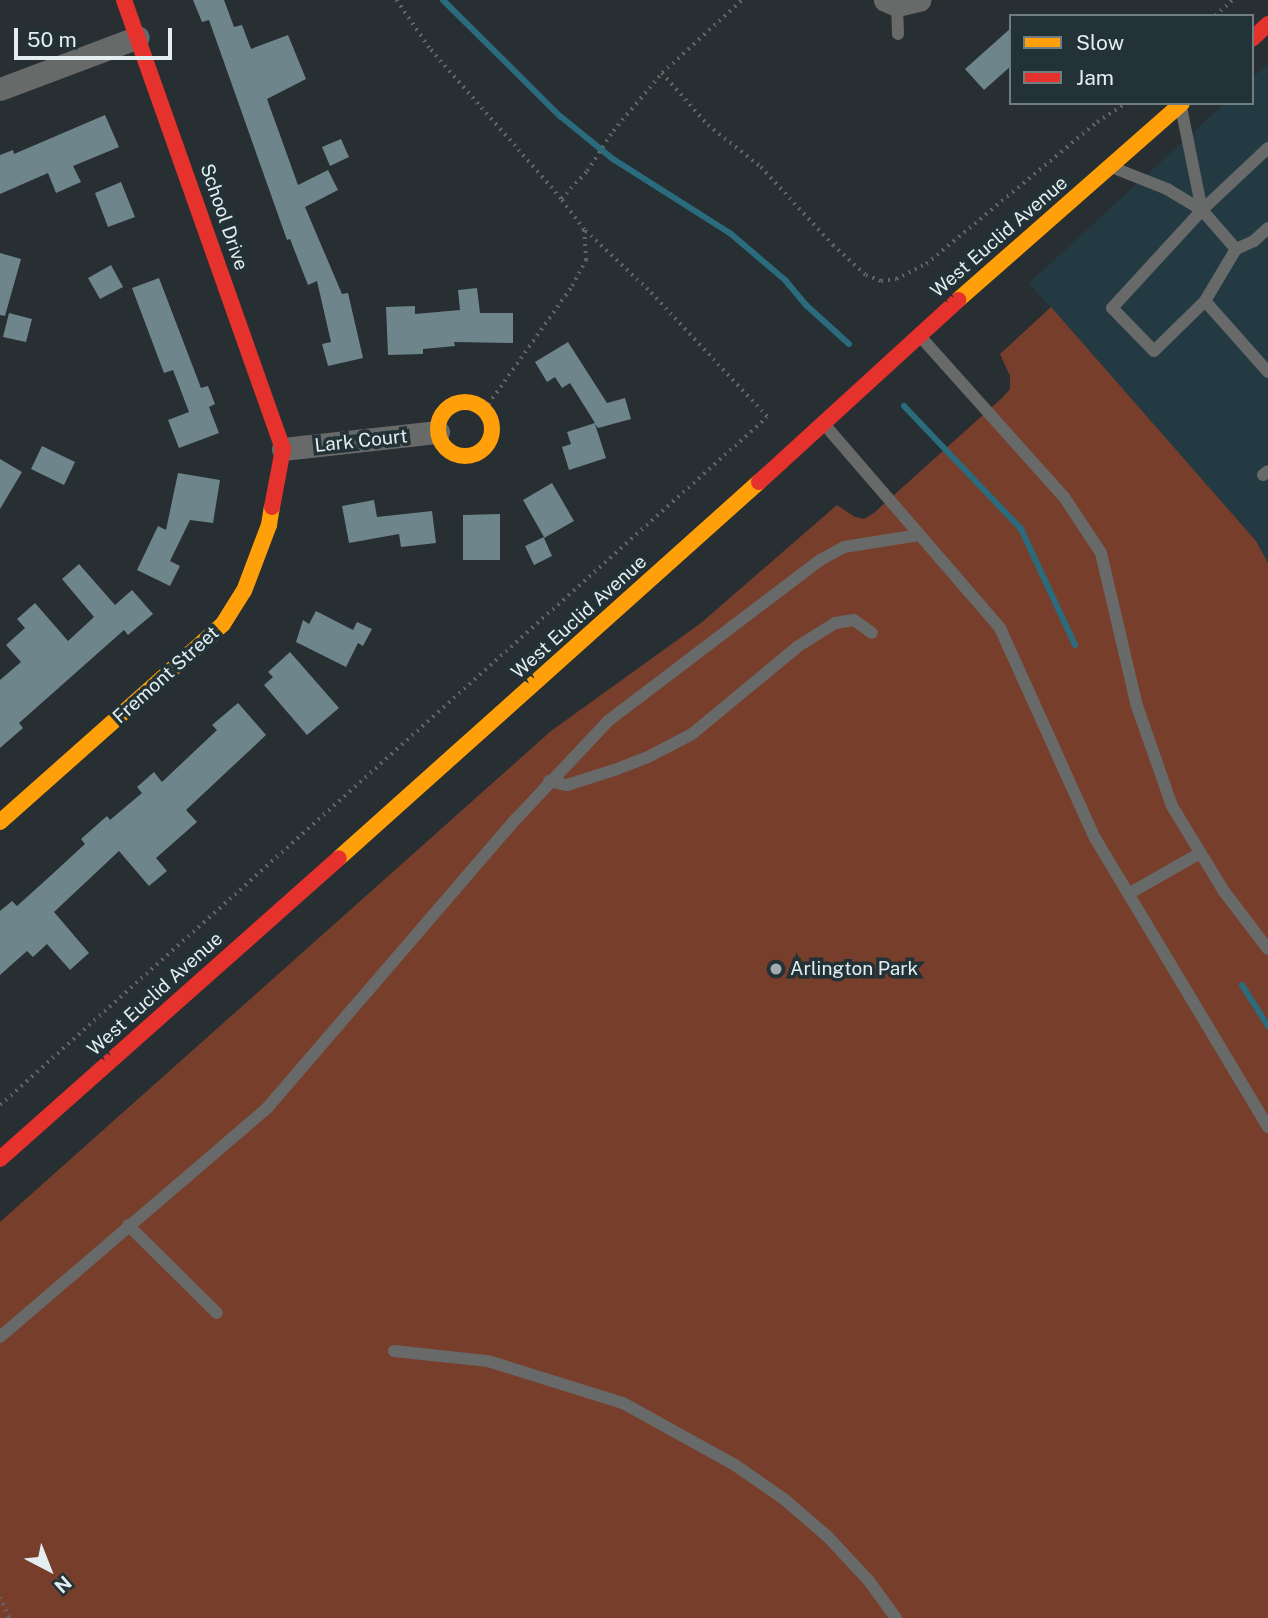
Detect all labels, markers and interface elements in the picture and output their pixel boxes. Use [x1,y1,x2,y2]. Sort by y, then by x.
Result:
scale bar [18,14,175,58]
legend [1009,14,1254,105]
text: 50 m [27,27,77,52]
text: Slow [1076,30,1124,55]
text: Jam [1076,65,1114,90]
street label: School Drive [195,161,253,273]
street label: West Euclid Avenue [926,171,1072,303]
street label: Lark Court [313,425,409,457]
street label: West Euclid Avenue [507,550,651,684]
street label: Fremont Street [108,622,224,728]
street label: West Euclid Avenue [83,927,227,1061]
place label: Arlington Park [790,958,918,980]
marker: Arlington Park [768,961,784,977]
north arrow [14,1534,84,1604]
text: N [50,1571,76,1598]

